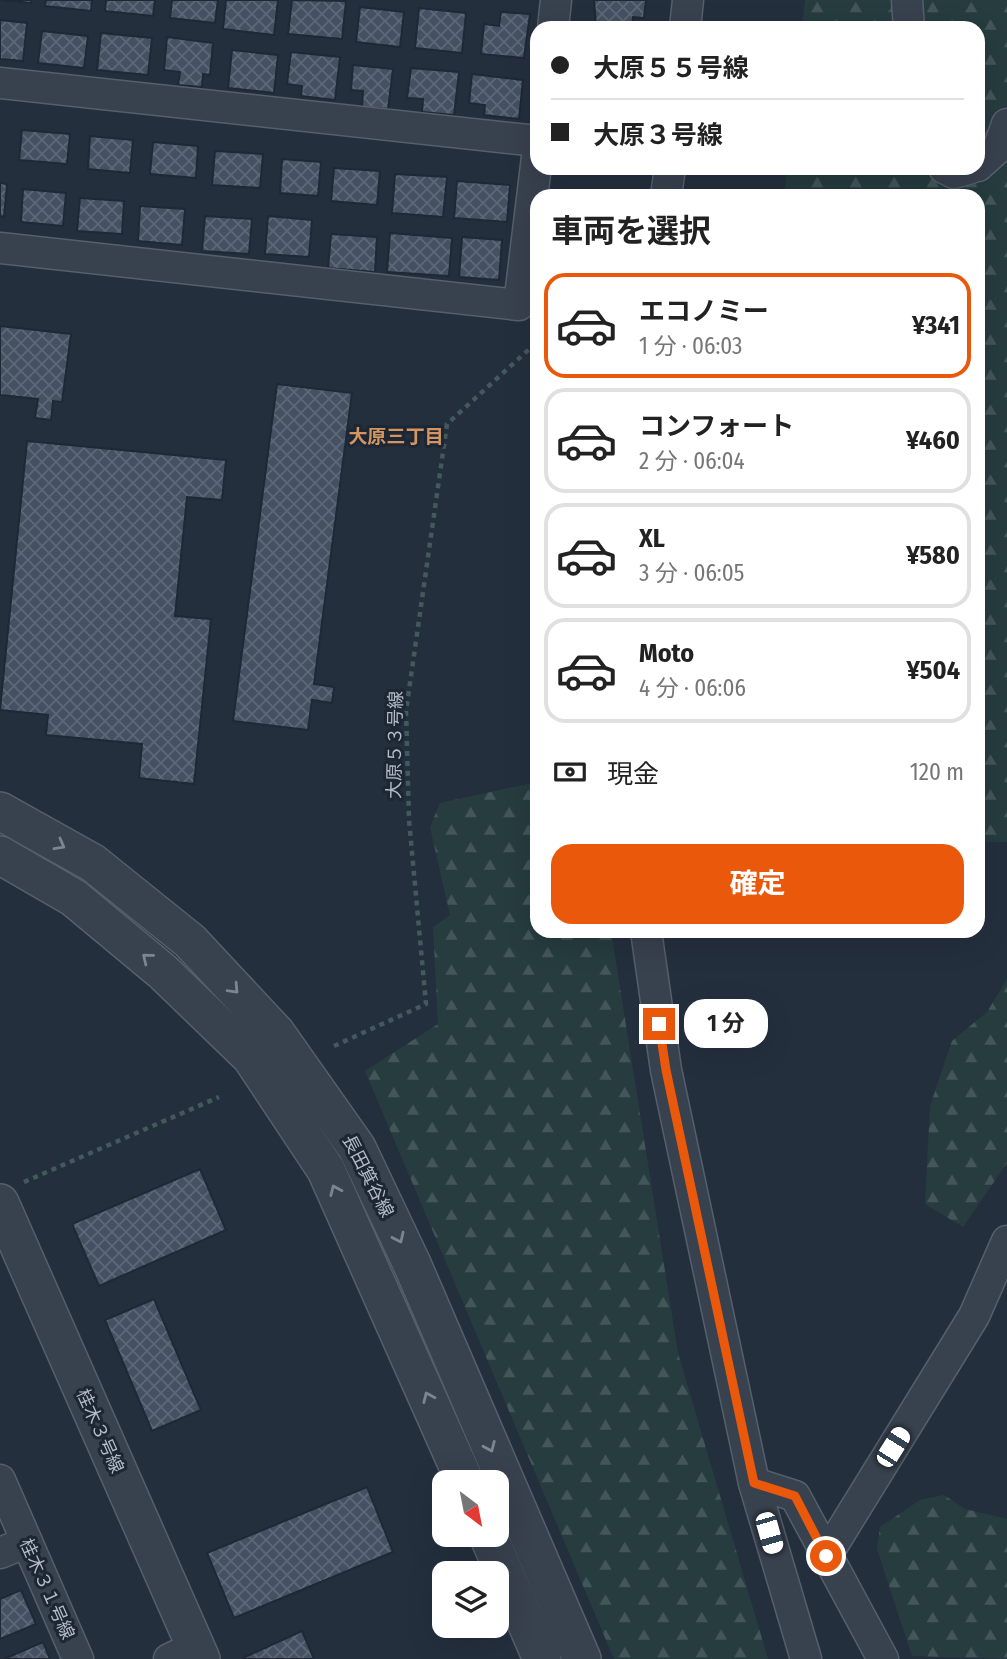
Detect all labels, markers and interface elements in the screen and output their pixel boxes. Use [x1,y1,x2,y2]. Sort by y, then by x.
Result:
text: 大原５５号線 [593,53,749,84]
text: 大原３号線 [593,120,723,151]
text: 車両を選択 [551,212,711,250]
icon: car [555,294,618,357]
text: エコノミー [639,296,769,327]
text: ¥341 [912,310,960,341]
text: 1 分 · 06:03 [639,332,742,360]
icon: car [555,409,618,472]
text: コンフォート [639,411,794,442]
district label: 大原三丁目 [348,425,444,448]
text: ¥460 [906,425,960,456]
text: 2 分 · 06:04 [639,447,745,475]
text: XL [639,523,665,554]
icon: car [555,524,618,587]
text: ¥580 [906,540,960,571]
text: 3 分 · 06:05 [639,559,744,587]
text: Moto [639,638,694,669]
icon: car [555,639,618,702]
text: ¥504 [906,655,960,686]
text: 4 分 · 06:06 [639,674,746,702]
street label: 大原５３号線 [383,691,407,799]
icon: cash [551,753,589,791]
text: 120 m [910,758,964,786]
text: 現金 [607,759,659,790]
one-way arrow [52,837,65,850]
button: 確定 [551,844,964,924]
one-way arrow [142,954,155,966]
one-way arrow [226,980,239,993]
callout: 1 分 [684,1000,768,1048]
route end [643,1008,675,1040]
text: 1 分 [707,1009,745,1037]
street label: 長田箕谷線 [338,1131,398,1221]
one-way arrow [329,1185,343,1197]
one-way arrow [391,1231,405,1243]
street label: 桂木３号線 [72,1385,128,1477]
one-way arrow [422,1392,436,1404]
car [873,1424,914,1470]
one-way arrow [481,1440,495,1452]
north arrow [432,1470,509,1547]
map controls [432,1470,509,1638]
car [754,1510,785,1556]
street label: 桂木３１号線 [15,1535,79,1643]
route start [810,1540,842,1572]
button: layers [432,1561,509,1638]

